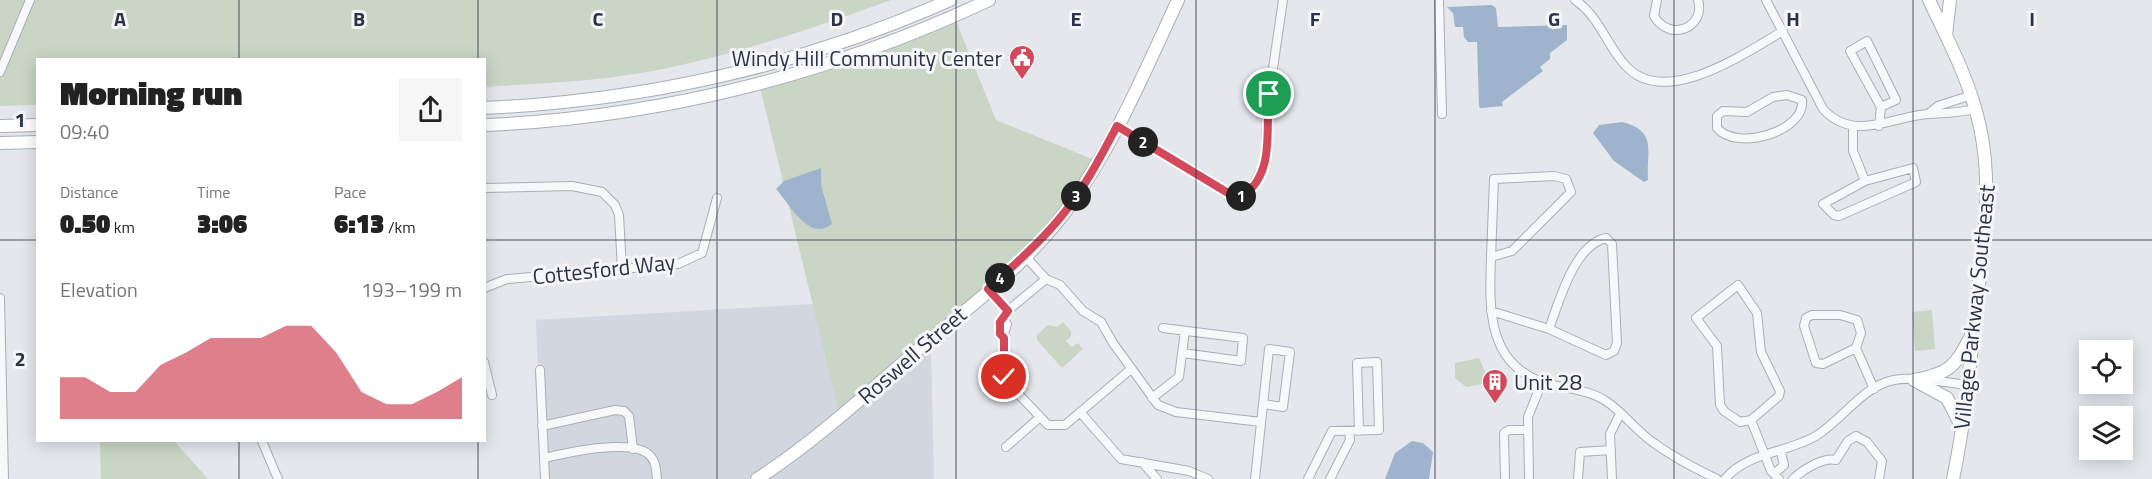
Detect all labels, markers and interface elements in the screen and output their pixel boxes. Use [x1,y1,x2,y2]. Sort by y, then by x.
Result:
text: A [114,3,126,34]
text: B [353,3,365,34]
text: C [593,3,604,34]
text: D [831,3,843,34]
text: E [1070,3,1082,34]
text: F [1310,3,1321,34]
text: G [1548,3,1560,34]
text: H [1786,3,1800,34]
text: I [2029,3,2035,34]
place label: Windy Hill Community Center [731,41,1002,75]
public building icon: Windy Hill Community Center [1007,43,1037,81]
text: Morning run [60,68,242,118]
pin [1243,68,1294,119]
icon: arrive [1252,77,1285,110]
button: share [399,78,462,141]
text: 1 [14,104,26,135]
text: 09:40 [60,116,109,147]
pin: 2 [1128,127,1158,157]
text: 2 [1139,130,1147,154]
text: Distance [60,180,118,204]
text: Time [197,180,230,204]
text: Pace [334,180,366,204]
pin: 3 [1061,181,1091,211]
pin: 1 [1226,181,1256,211]
street label: Village Parkway Southeast [1944,183,2004,431]
text: 3 [1072,184,1080,208]
text: 1 [1237,184,1245,208]
text: 0.50 [60,204,110,243]
text: 3:06 [197,204,247,243]
text: 6:13 [334,204,384,243]
text: km [110,215,135,239]
text: /km [384,215,416,239]
street label: Cottesford Way [531,245,677,293]
pin: 4 [985,263,1015,293]
text: 4 [996,266,1004,290]
text: Elevation [60,274,138,305]
text: 193–199 m [361,274,462,305]
street label: Roswell Street [850,298,974,412]
map controls [2079,340,2133,460]
button: locate [2079,340,2133,394]
text: 2 [14,343,26,374]
pin [978,351,1029,402]
icon: check [987,360,1020,393]
place label: Unit 28 [1514,365,1582,399]
building icon: Unit 28 [1480,367,1510,405]
button: layers [2079,406,2133,460]

